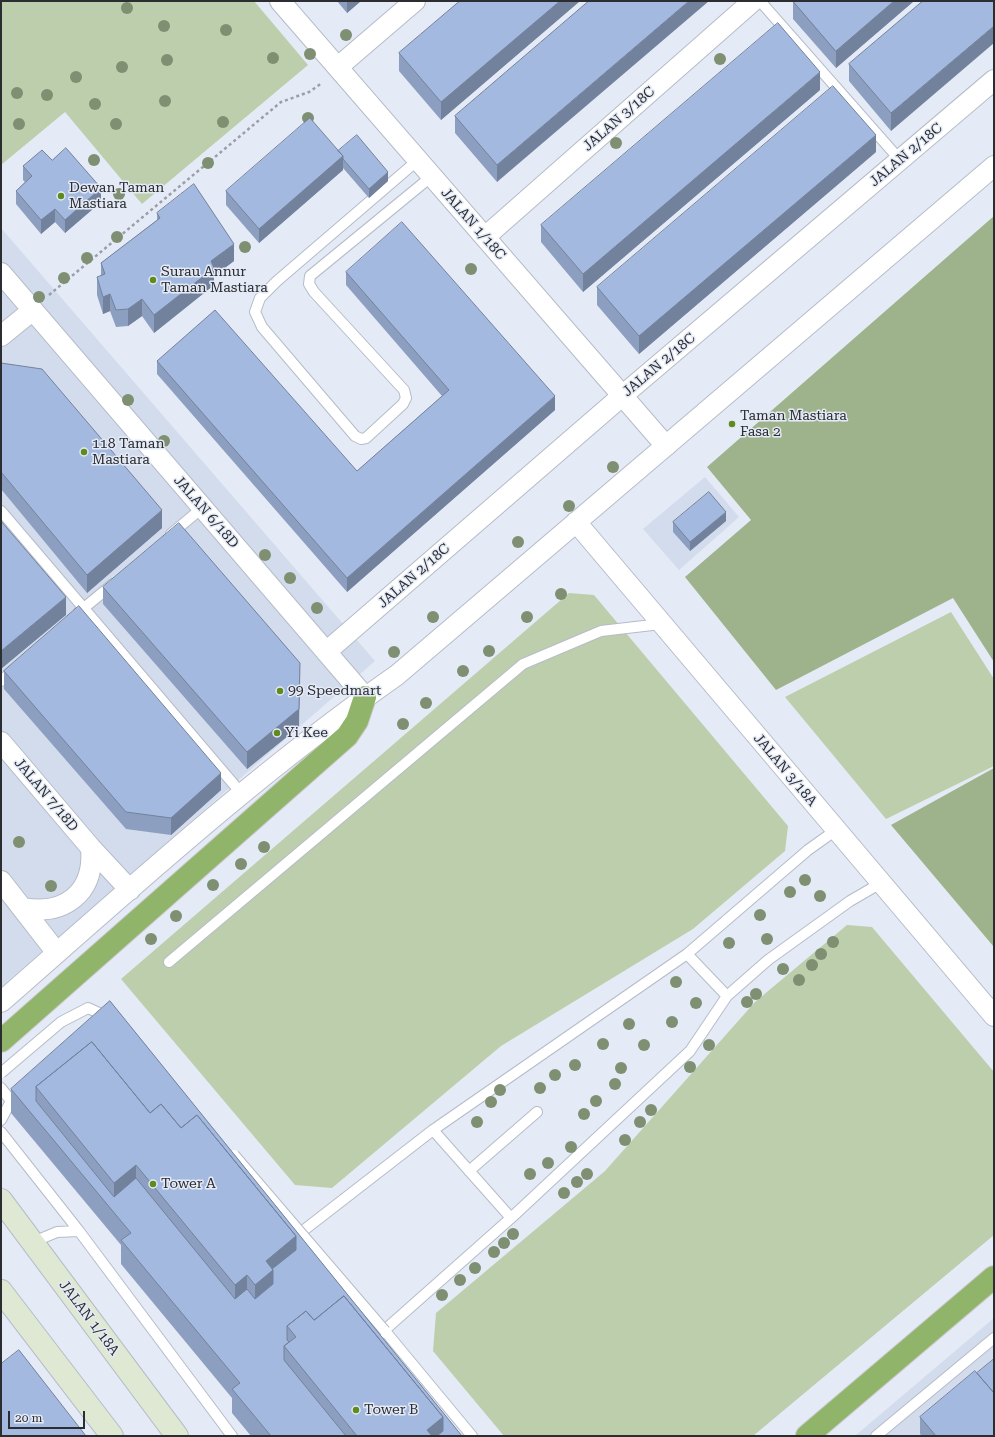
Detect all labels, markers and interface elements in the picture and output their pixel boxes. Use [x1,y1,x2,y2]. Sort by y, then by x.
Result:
street label: JALAN 3/18C [580,83,658,155]
street label: JALAN 2/18C [866,120,946,190]
place label: Dewan Taman Mastiara [69,180,164,212]
street label: JALAN 1/18C [437,185,509,263]
marker: Dewan Taman Mastiara [56,191,66,201]
place label: Surau Annur Taman Mastiara [161,264,268,296]
marker: Surau Annur Taman Mastiara [148,275,158,285]
street label: JALAN 2/18C [619,330,699,400]
place label: Taman Mastiara Fasa 2 [740,408,847,440]
marker: Taman Mastiara Fasa 2 [727,419,737,429]
place label: 118 Taman Mastiara [92,436,164,468]
marker: 118 Taman Mastiara [79,447,89,457]
street label: JALAN 6/18D [170,472,242,552]
street label: JALAN 2/18C [375,540,453,612]
place label: 99 Speedmart [288,683,381,699]
marker: 99 Speedmart [275,686,285,696]
place label: Yi Kee [285,725,328,741]
marker: Yi Kee [272,728,282,738]
street label: JALAN 3/18A [750,730,820,810]
street label: JALAN 7/18D [10,755,82,835]
place label: Tower A [161,1176,216,1192]
marker: Tower A [148,1179,158,1189]
street label: JALAN 1/18A [55,1277,123,1359]
place label: Tower B [364,1402,418,1418]
scale bar [10,1403,87,1429]
marker: Tower B [351,1405,361,1415]
text: 20 m [15,1411,42,1425]

